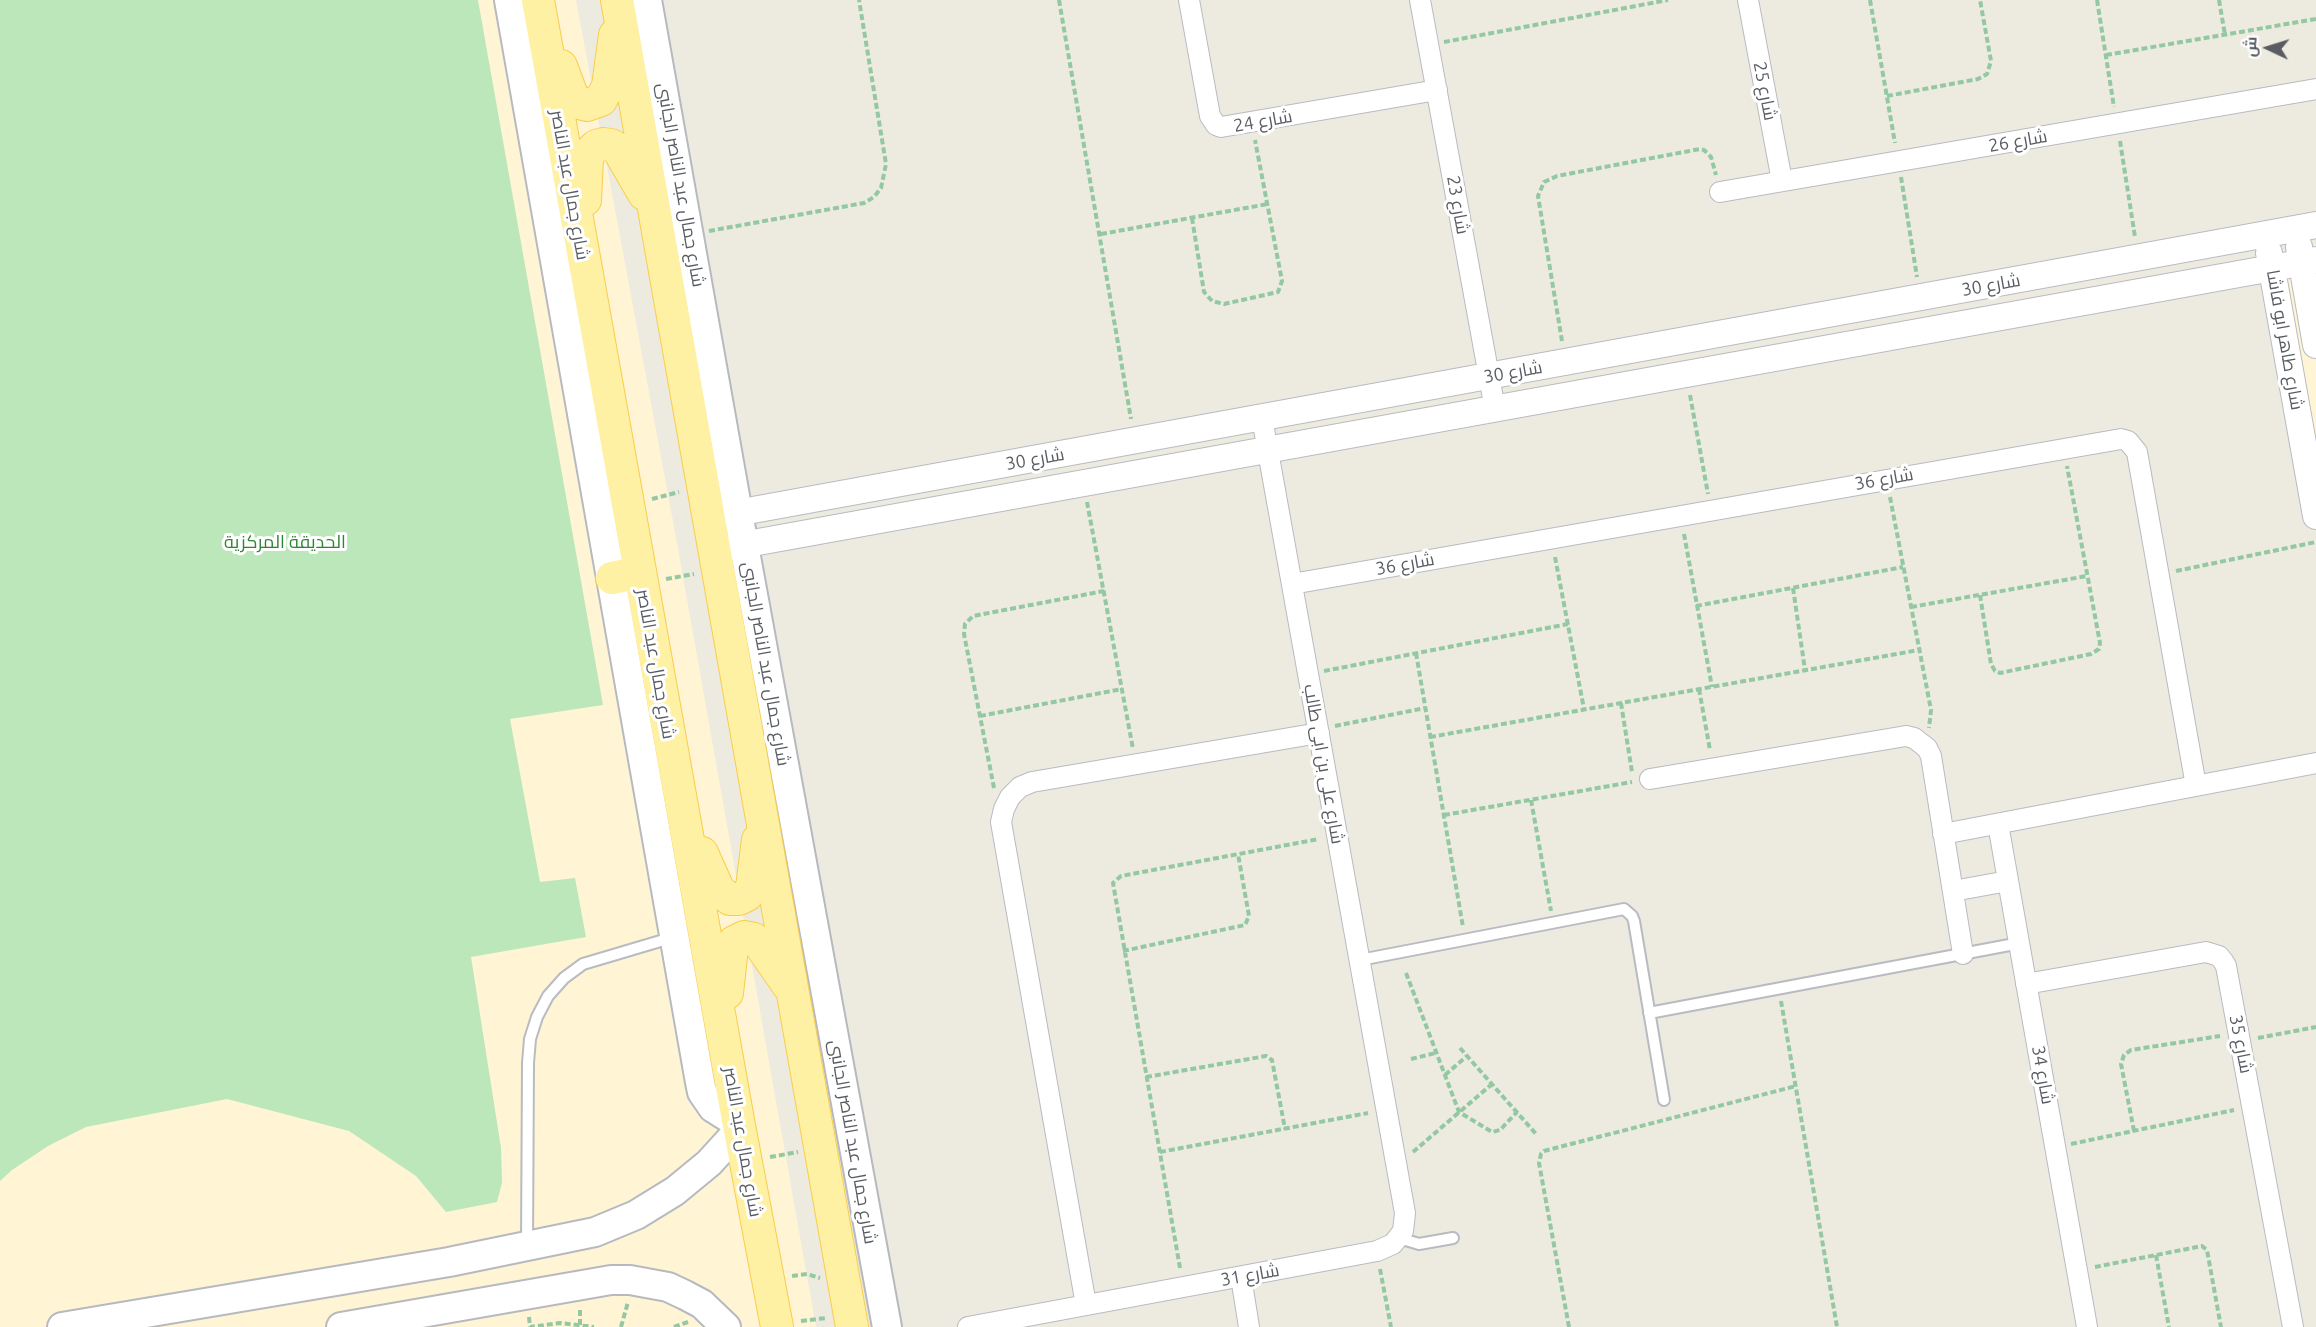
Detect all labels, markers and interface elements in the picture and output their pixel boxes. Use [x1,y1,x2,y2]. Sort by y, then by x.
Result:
north arrow [2238,18,2298,78]
text: ش [2240,36,2260,58]
street label: شارع 25 [1749,60,1781,122]
street label: شارع جمال عبد الناصر الجانبى [652,81,710,289]
street label: شارع 24 [1232,105,1294,137]
street label: شارع جمال عبد الناصر [546,108,594,262]
street label: شارع 26 [1987,125,2049,157]
street label: شارع 23 [1442,174,1474,236]
street label: شارع طاهر ابو فاشا [2262,268,2308,412]
street label: شارع 30 [1960,269,2022,301]
street label: شارع 30 [1482,356,1544,388]
street label: شارع 30 [1004,443,1066,475]
street label: شارع 36 [1853,463,1915,495]
park label: الحديقة المركزية [224,531,346,553]
street label: شارع 36 [1374,548,1436,580]
street label: شارع جمال عبد الناصر الجانبى [737,560,795,768]
street label: شارع جمال عبد الناصر [632,587,680,741]
street label: شارع على بن ابى طالب [1299,682,1349,846]
street label: شارع 35 [2225,1013,2257,1075]
street label: شارع جمال عبد الناصر الجانبى [824,1038,882,1246]
street label: شارع 34 [2027,1044,2059,1106]
street label: شارع جمال عبد الناصر [719,1065,767,1219]
street label: شارع 31 [1219,1259,1281,1291]

